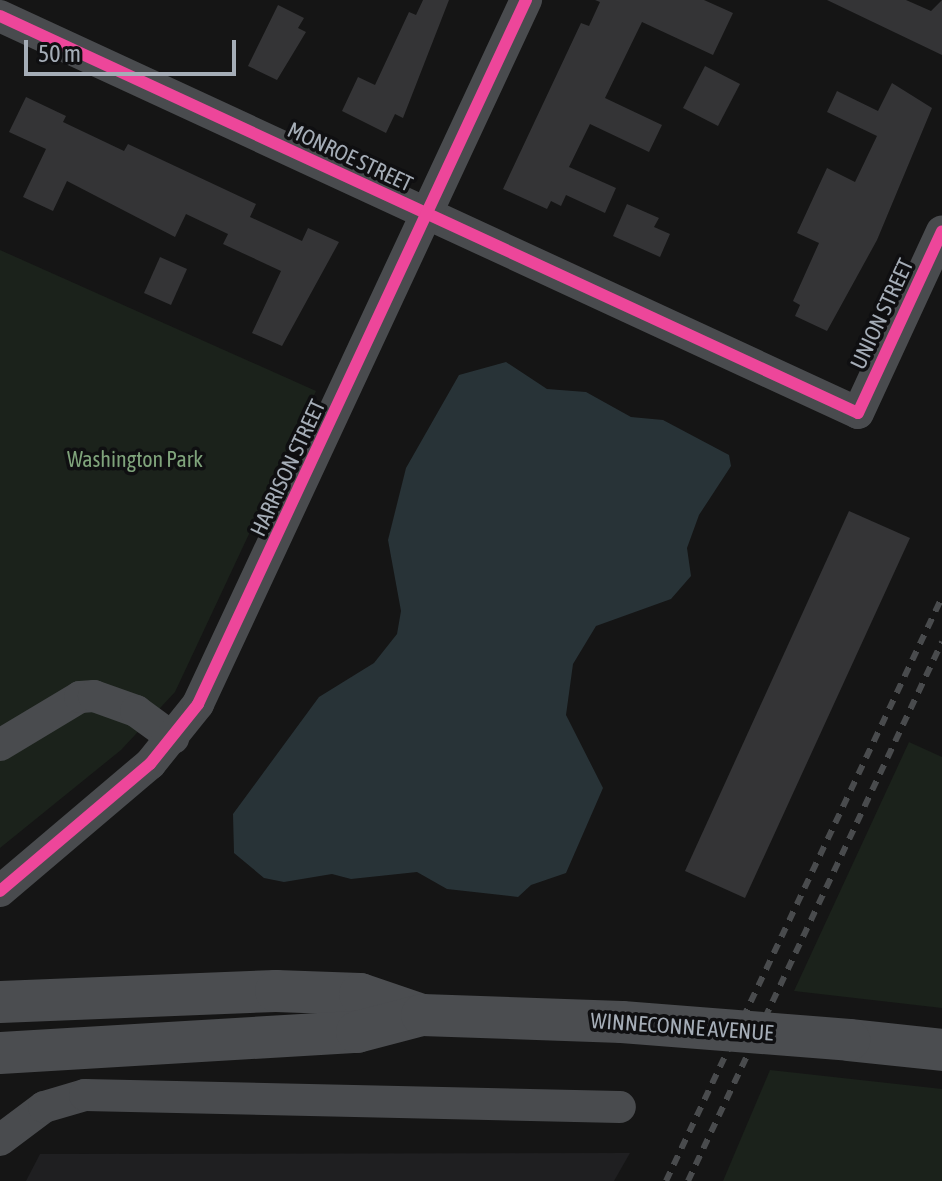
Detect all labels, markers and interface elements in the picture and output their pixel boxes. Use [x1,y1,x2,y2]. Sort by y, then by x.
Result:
scale bar [28,24,240,74]
text: 50 m [38,40,81,67]
street label: MONROE STREET [283,117,417,197]
street label: UNION STREET [845,255,919,373]
street label: HARRISON STREET [245,396,331,540]
park label: Washington Park [67,447,203,473]
street label: WINNECONNE AVENUE [590,1007,774,1047]

